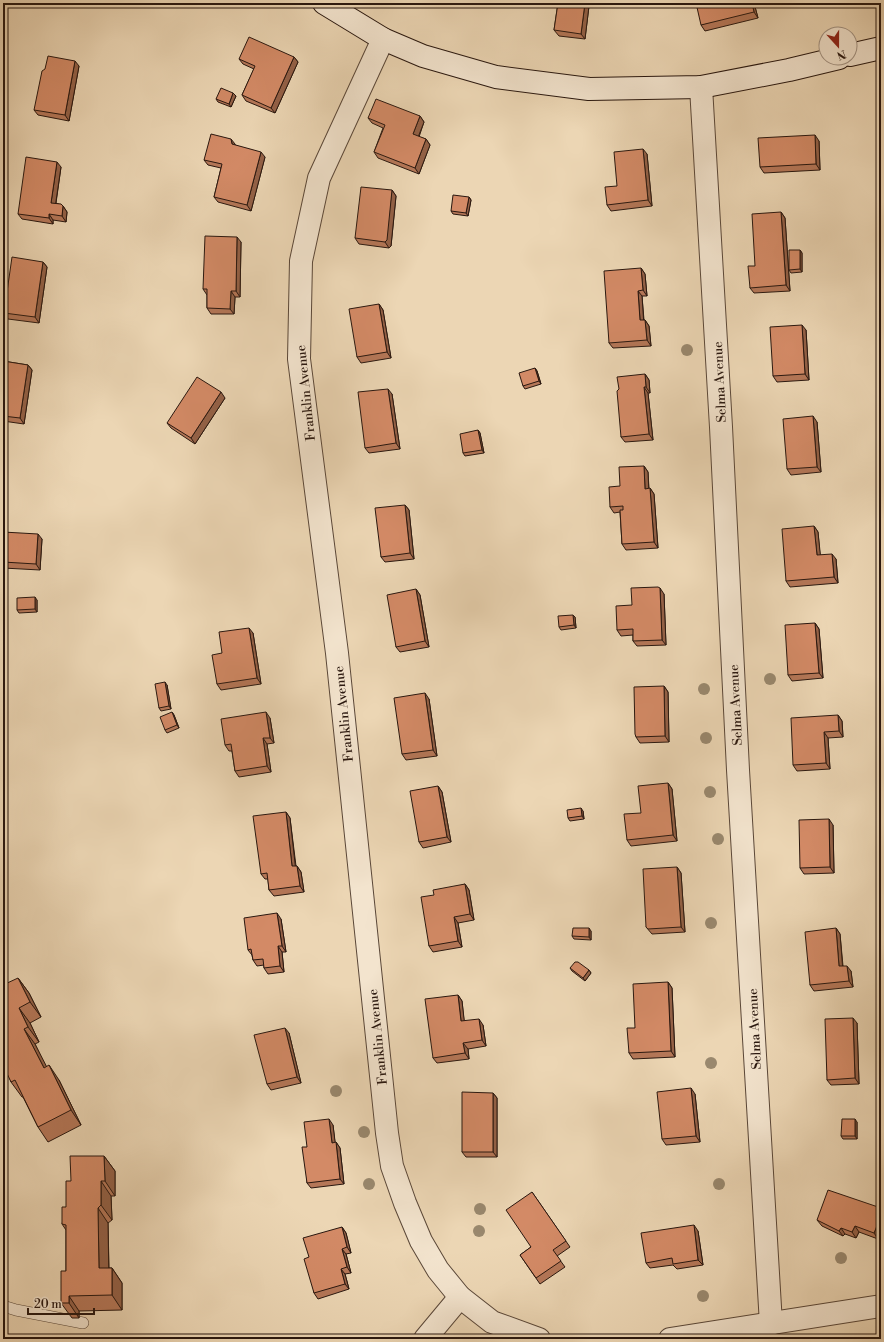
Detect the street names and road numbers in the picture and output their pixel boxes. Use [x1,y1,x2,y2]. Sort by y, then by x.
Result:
street label: Selma Avenue [710,340,730,423]
street label: Franklin Avenue [293,344,319,442]
street label: Selma Avenue [726,663,746,746]
street label: Franklin Avenue [331,665,357,763]
street label: Selma Avenue [745,987,765,1070]
street label: Franklin Avenue [365,988,391,1086]

